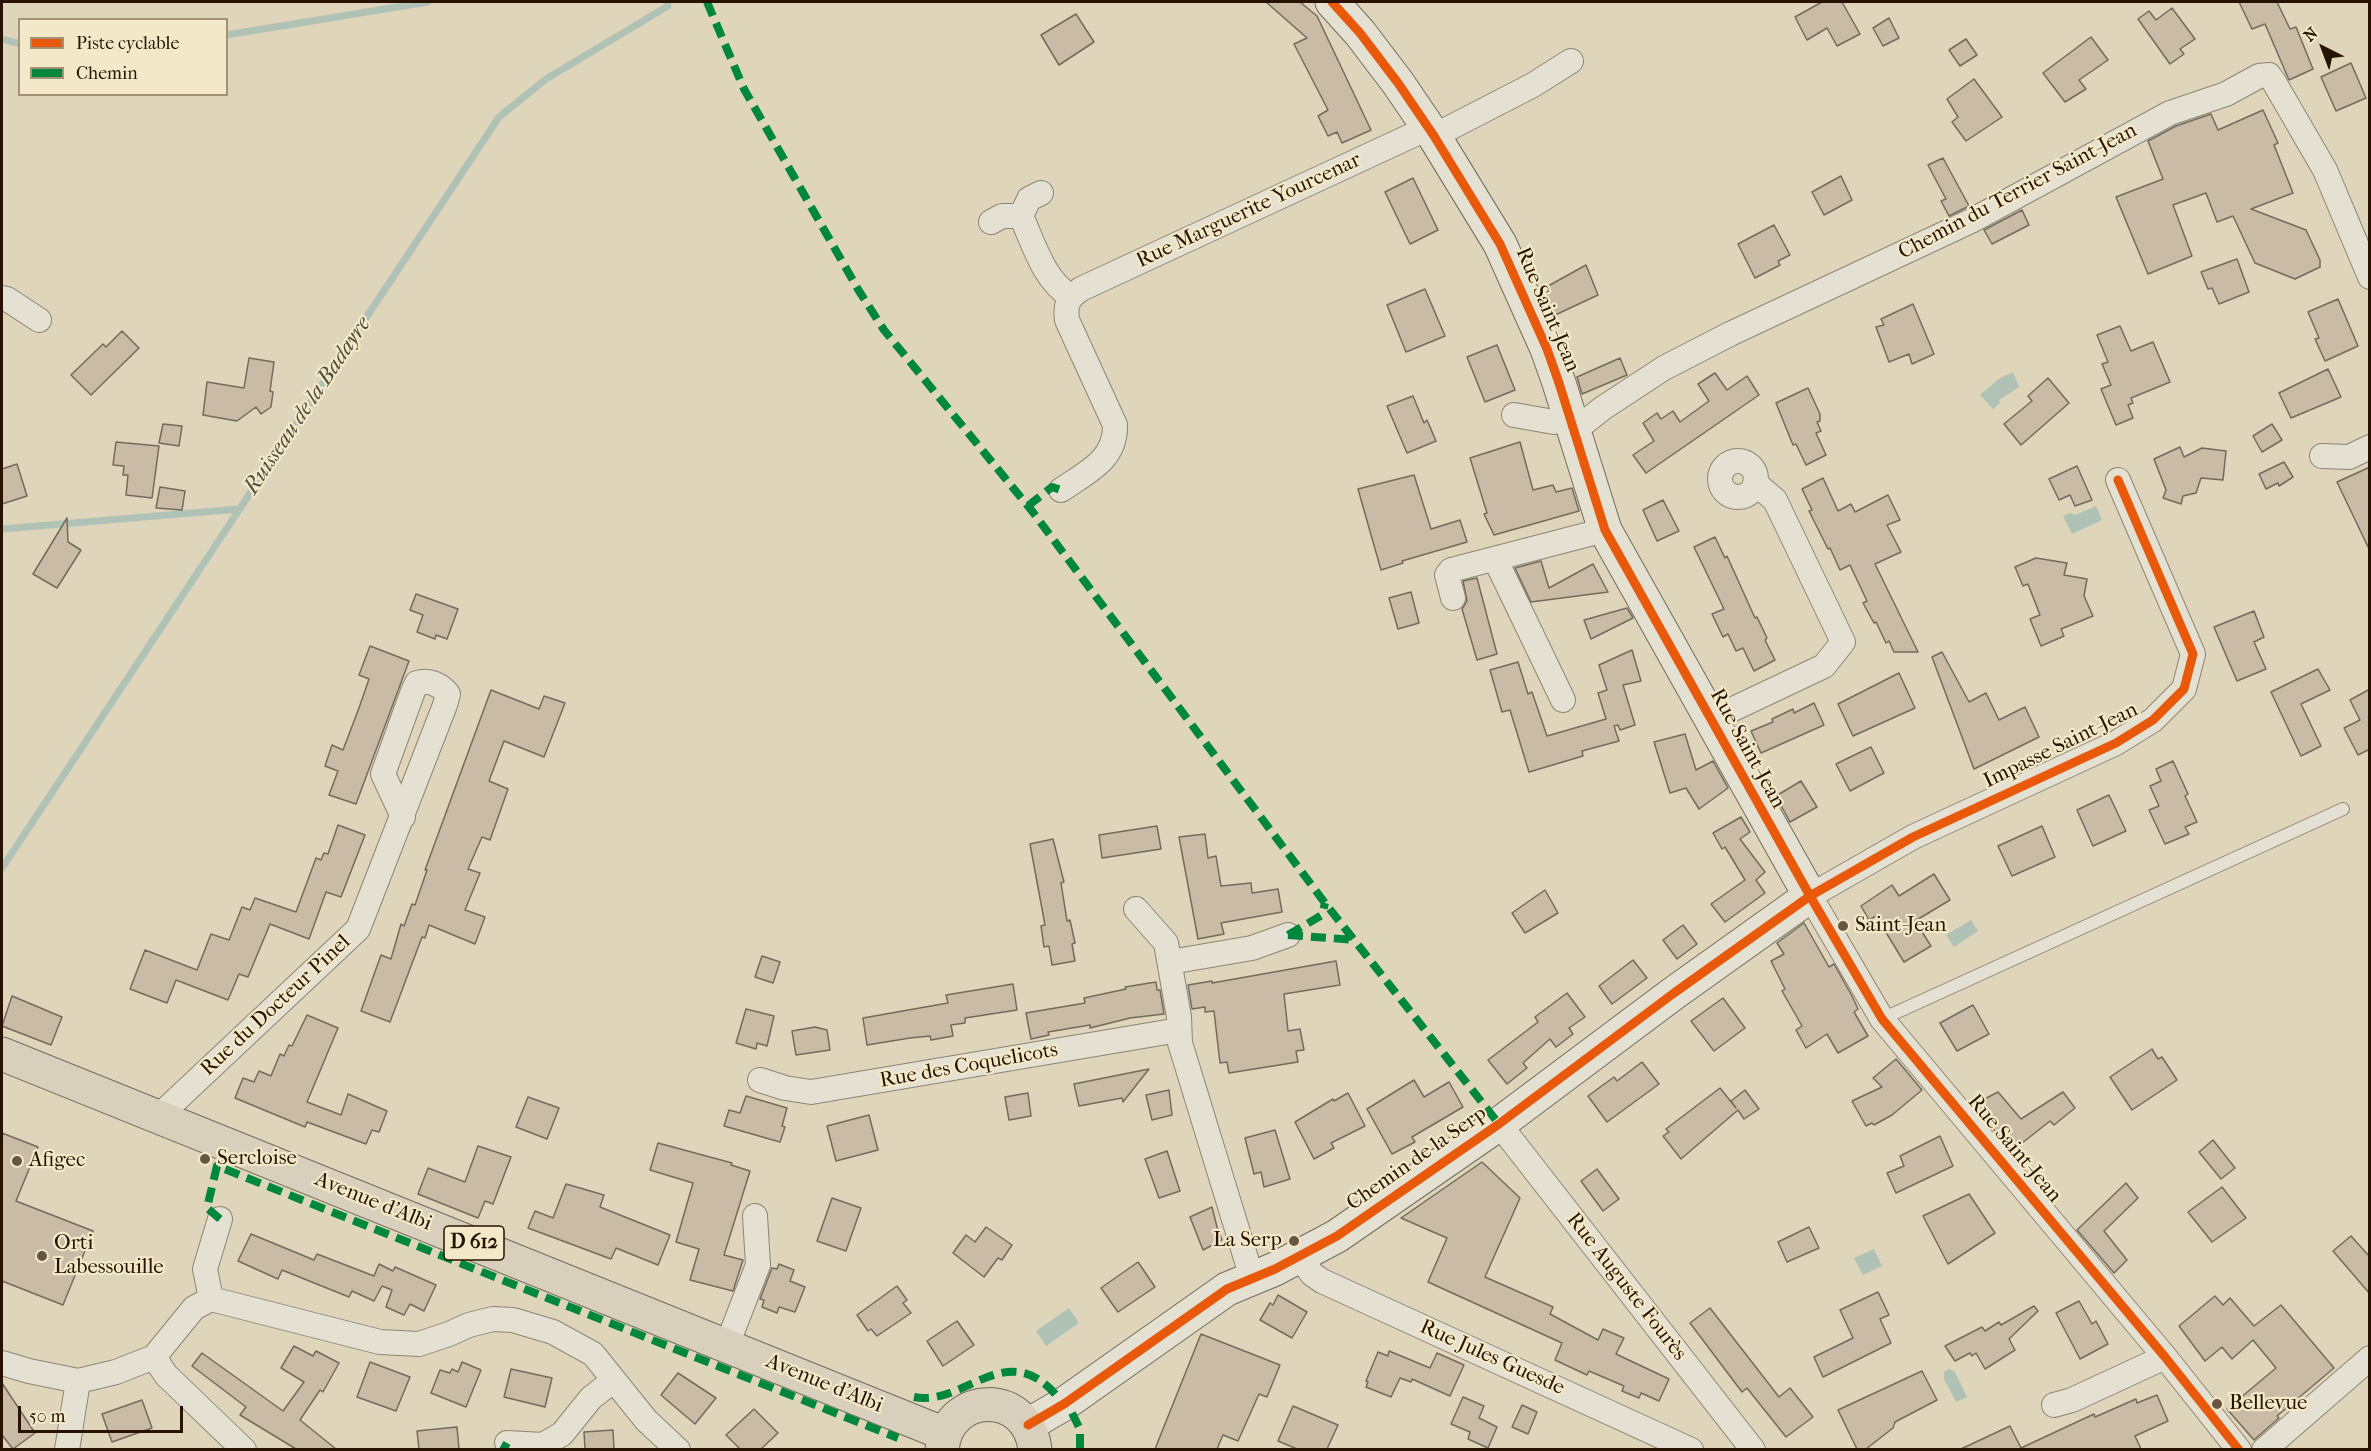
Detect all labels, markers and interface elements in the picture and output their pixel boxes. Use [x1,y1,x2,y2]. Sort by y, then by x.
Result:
legend [18,18,228,96]
north arrow [2293,18,2353,78]
text: N [2300,23,2321,45]
text: Piste cyclable [76,33,179,54]
text: Chemin [76,63,138,84]
street label: Chemin du Terrier Saint-Jean [1895,118,2141,266]
street label: Rue Marguerite Yourcenar [1133,148,1365,274]
street label: Rue Saint-Jean [1509,244,1585,376]
water label: Ruisseau de la Badayre [239,313,377,499]
street label: Rue Saint-Jean [1704,685,1790,813]
street label: Impasse Saint-Jean [1980,698,2142,794]
place label: Saint-Jean [1855,913,1946,939]
marker: Saint-Jean [1836,919,1850,933]
street label: Rue du Docteur Pinel [196,930,356,1082]
street label: Rue des Coquelicots [878,1038,1060,1094]
street label: Rue Saint-Jean [1962,1090,2066,1208]
street label: Chemin de la Serp [1342,1101,1492,1217]
place label: Sercloise [217,1146,297,1172]
place label: Afigec [29,1148,85,1174]
marker: Sercloise [198,1152,212,1166]
marker: Afigec [10,1154,24,1168]
street label: Avenue d'Albi [311,1167,435,1237]
street label: Rue Auguste Fourès [1560,1208,1692,1366]
road number: D 612 [444,1226,504,1260]
place label: La Serp [1213,1228,1282,1254]
place label: Orti Labessouille [54,1231,164,1281]
marker: La Serp [1287,1234,1301,1248]
marker: Orti Labessouille [35,1249,49,1263]
street label: Rue Jules Guesde [1416,1315,1568,1401]
street label: Avenue d'Albi [762,1349,886,1419]
place label: Bellevue [2229,1391,2307,1417]
scale bar [21,1394,186,1432]
marker: Bellevue [2210,1397,2224,1411]
text: 50 m [29,1406,65,1427]

